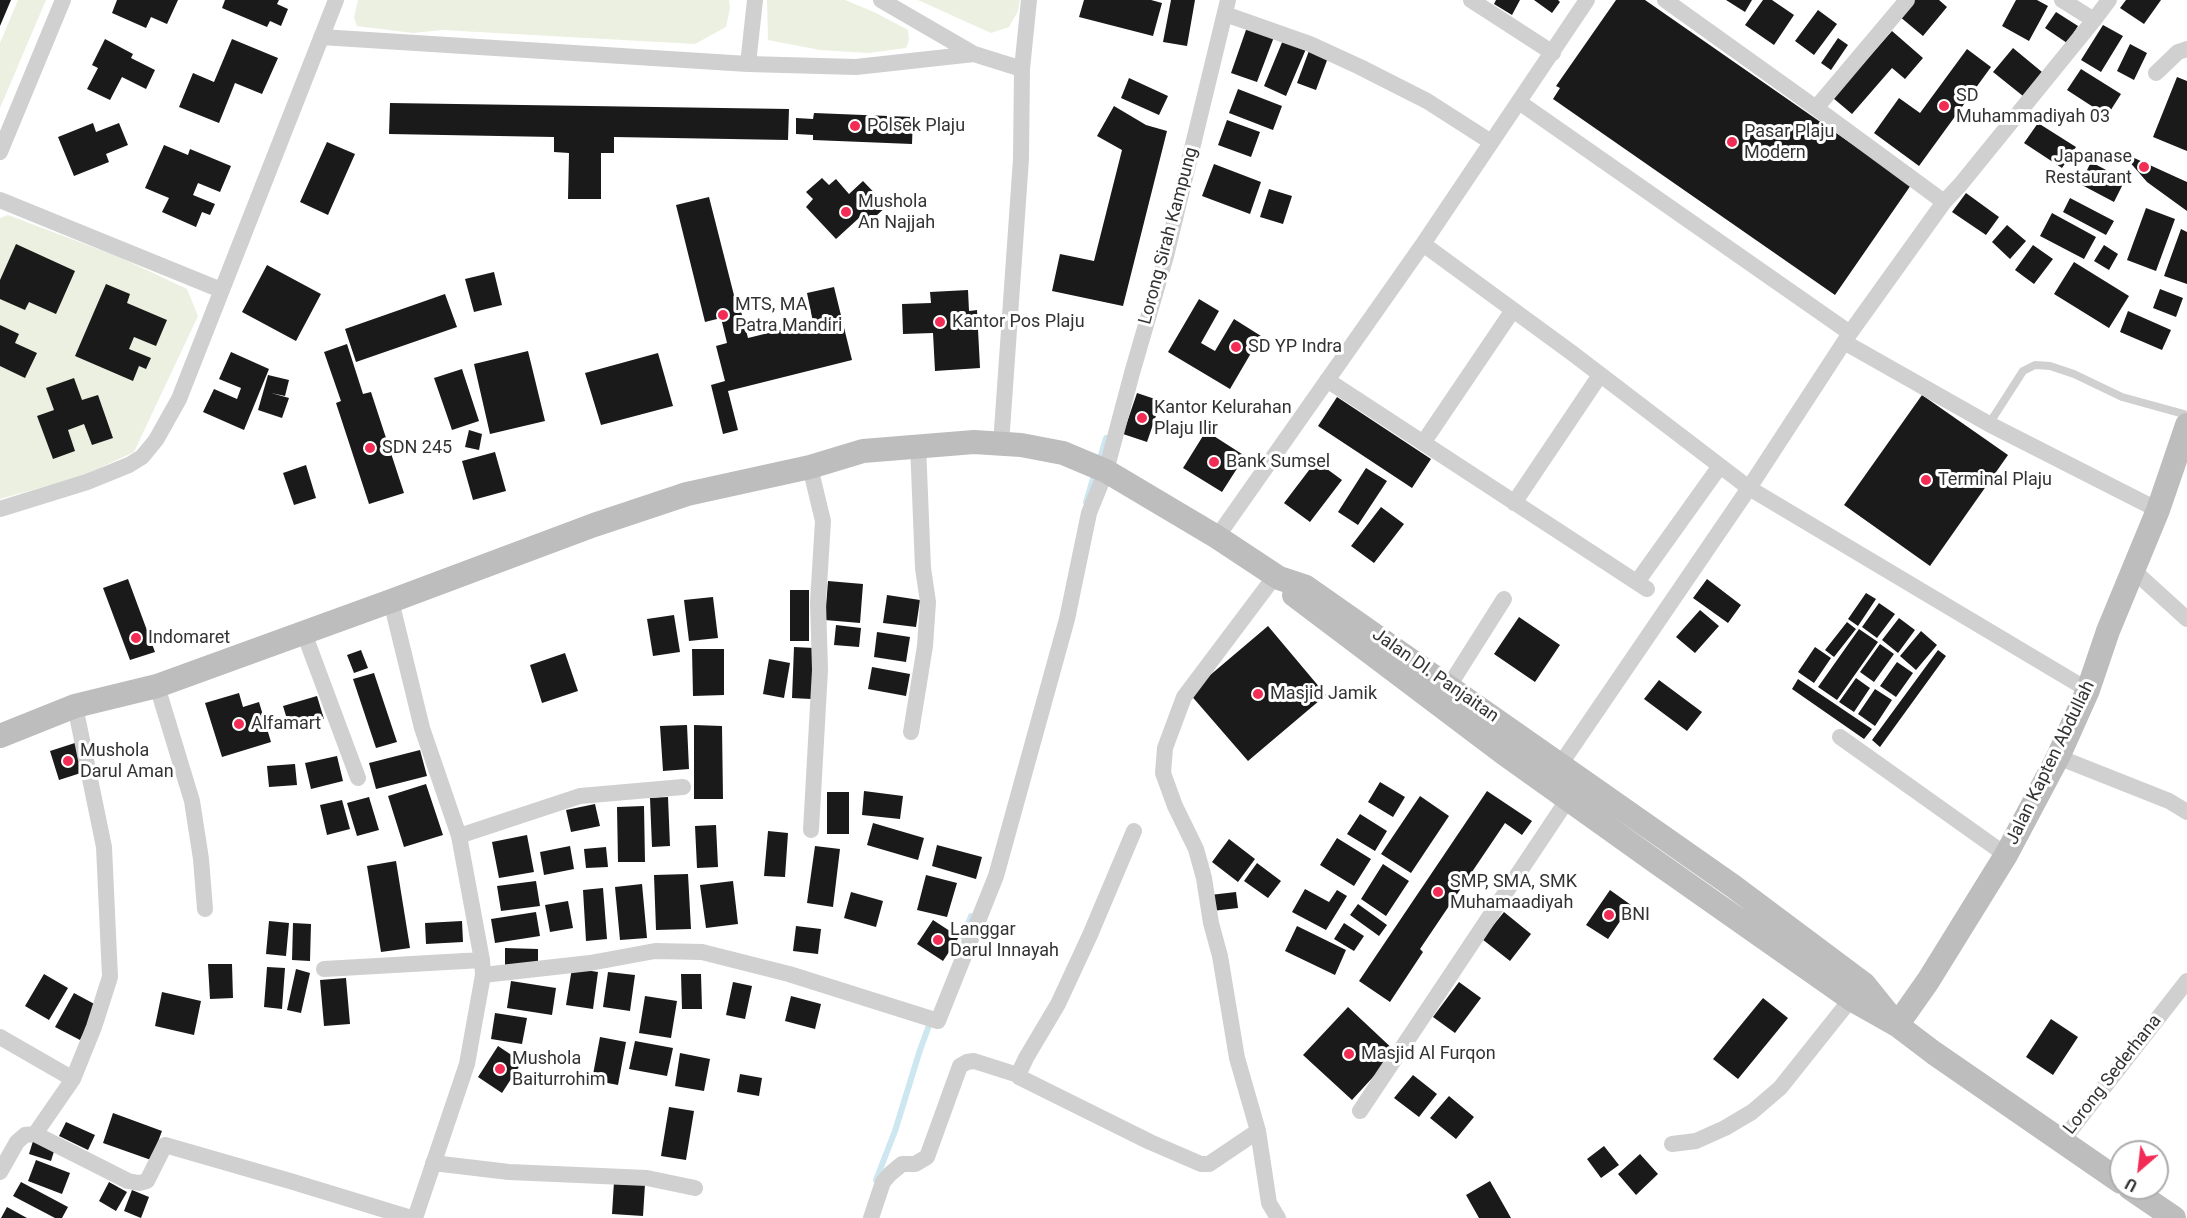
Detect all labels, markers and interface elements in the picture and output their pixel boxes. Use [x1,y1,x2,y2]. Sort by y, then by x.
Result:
place label: SD Muhammadiyah 03 [1956,85,2110,128]
marker: SD Muhammadiyah 03 [1937,99,1951,113]
place label: Polsek Plaju [867,115,965,137]
marker: Polsek Plaju [848,119,862,133]
place label: Pasar Plaju Modern [1744,121,1834,164]
marker: Pasar Plaju Modern [1725,135,1739,149]
street label: Lorong Sirah Kampung [1135,145,1203,327]
place label: Japanase Restaurant [2045,146,2132,188]
marker: Japanase Restaurant [2137,160,2151,174]
place label: Mushola An Najjah [858,191,935,234]
marker: Mushola An Najjah [839,205,853,219]
place label: MTS, MA Patra Mandiri [735,294,842,336]
marker: MTS, MA Patra Mandiri [716,308,730,322]
place label: Kantor Pos Plaju [952,311,1085,333]
marker: Kantor Pos Plaju [933,315,947,329]
place label: SD YP Indra [1248,336,1342,358]
marker: SD YP Indra [1229,340,1243,354]
place label: Kantor Kelurahan Plaju Ilir [1154,397,1292,440]
marker: Kantor Kelurahan Plaju Ilir [1135,411,1149,425]
place label: SDN 245 [382,437,452,459]
marker: SDN 245 [363,441,377,455]
place label: Bank Sumsel [1226,451,1330,473]
marker: Bank Sumsel [1207,455,1221,469]
place label: Terminal Plaju [1938,469,2052,491]
marker: Terminal Plaju [1919,473,1933,487]
street label: Jalan DI. Panjaitan [1368,624,1502,728]
place label: Indomaret [148,627,230,649]
marker: Indomaret [129,631,143,645]
street label: Jalan Kapten Abdullah [2002,678,2100,848]
place label: Masjid Jamik [1270,683,1377,705]
marker: Masjid Jamik [1251,687,1265,701]
place label: Alfamart [251,713,321,735]
marker: Alfamart [232,717,246,731]
place label: Mushola Darul Aman [80,740,174,783]
marker: Mushola Darul Aman [61,754,75,768]
place label: SMP, SMA, SMK Muhamaadiyah [1450,871,1577,914]
marker: SMP, SMA, SMK Muhamaadiyah [1431,885,1445,899]
place label: BNI [1621,904,1650,926]
marker: BNI [1602,908,1616,922]
place label: Langgar Darul Innayah [950,919,1059,962]
marker: Langgar Darul Innayah [931,933,945,947]
street label: Lorong Sederhana [2060,1011,2166,1139]
place label: Masjid Al Furqon [1361,1043,1496,1065]
marker: Masjid Al Furqon [1342,1047,1356,1061]
place label: Mushola Baiturrohim [512,1048,606,1090]
marker: Mushola Baiturrohim [493,1062,507,1076]
north arrow [2109,1140,2169,1200]
text: U [2122,1174,2140,1195]

